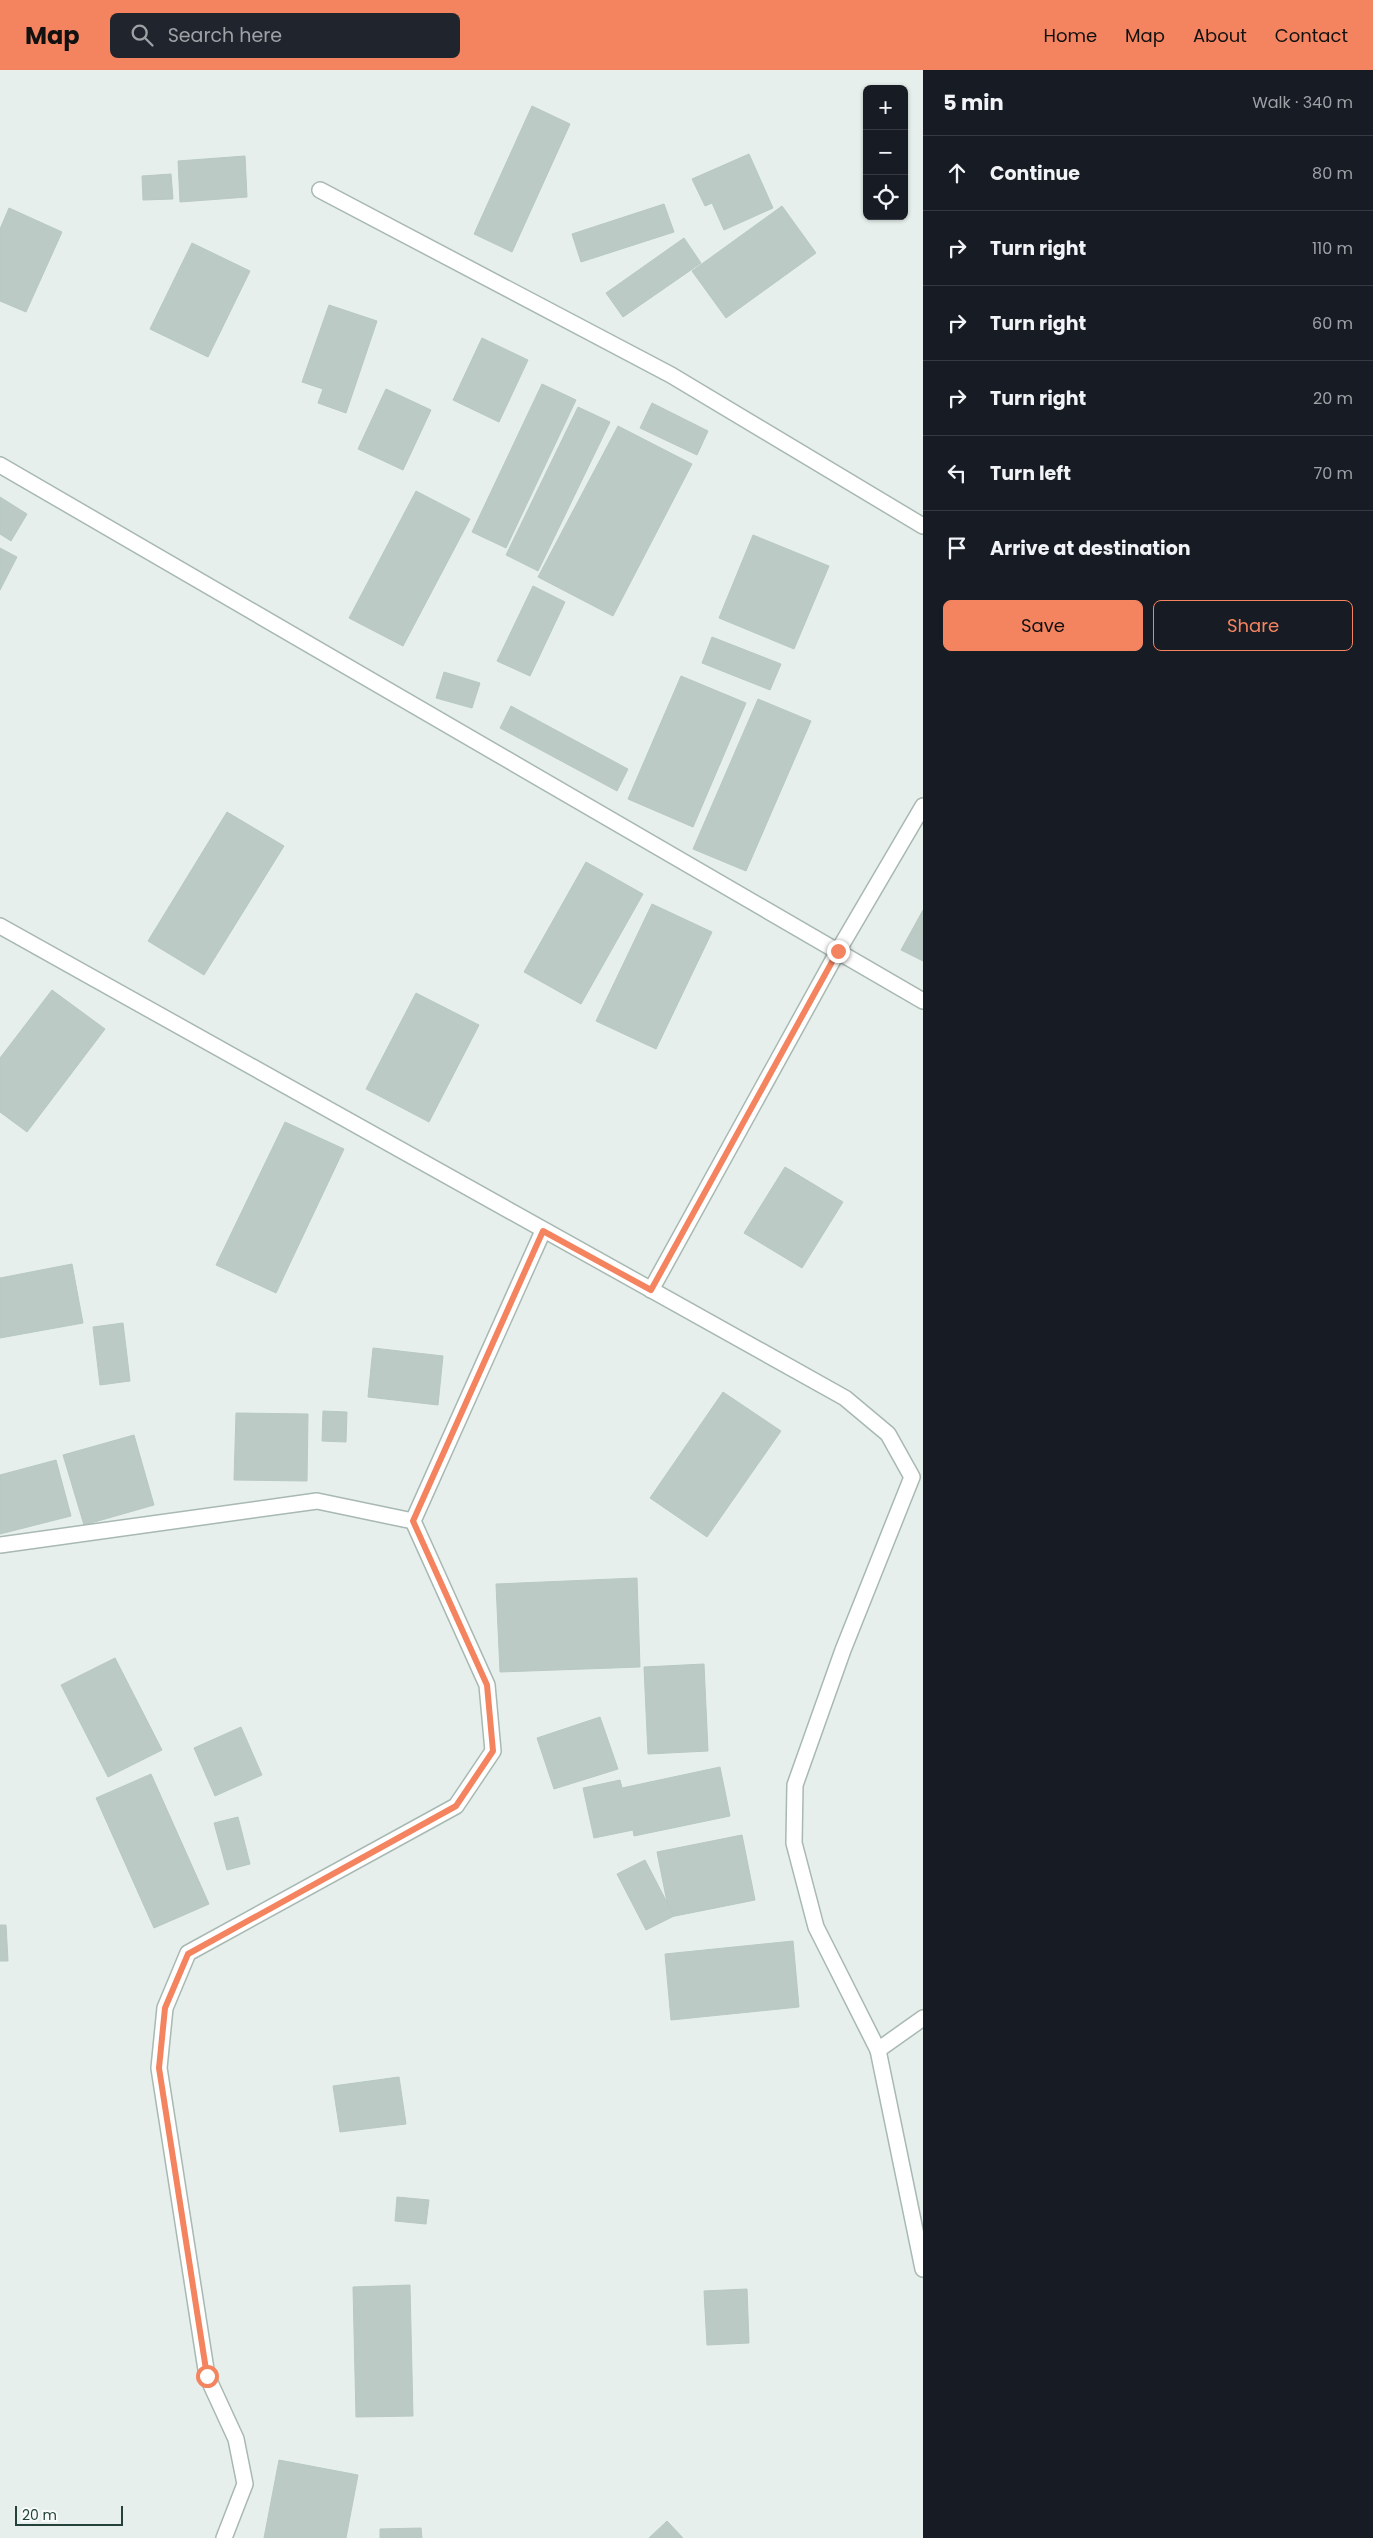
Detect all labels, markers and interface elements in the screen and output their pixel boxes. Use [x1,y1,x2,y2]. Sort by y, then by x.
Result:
search box [110,13,460,58]
text: Map [25,19,80,52]
icon: search [128,21,156,49]
text: Search here [168,22,282,49]
text: Home [1043,23,1097,48]
text: Map [1125,23,1165,48]
text: About [1193,23,1247,48]
text: Contact [1275,23,1348,48]
map controls [863,85,908,220]
button: + [863,85,908,130]
text: 5 min [943,88,1004,117]
text: Walk · 340 m [1252,91,1353,114]
button: − [863,130,908,175]
icon: ahead [943,159,971,187]
text: Continue [990,160,1080,187]
text: 80 m [1312,162,1353,185]
button: locate [863,175,908,220]
icon: right [943,234,971,262]
text: Turn right [990,235,1086,262]
text: 110 m [1312,237,1353,260]
icon: right [943,309,971,337]
text: Turn right [990,310,1086,337]
text: 60 m [1312,312,1353,335]
icon: right [943,384,971,412]
text: Turn right [990,385,1086,412]
text: 20 m [1313,387,1353,410]
icon: left [943,459,971,487]
text: Turn left [990,460,1071,487]
text: 70 m [1313,462,1353,485]
icon: arrive [943,534,971,562]
text: Arrive at destination [990,535,1191,562]
button: Save [943,600,1143,651]
button: Share [1153,600,1353,651]
route end [827,940,850,963]
route start [196,2365,219,2388]
scale bar [15,2503,122,2526]
text: 20 m [22,2505,57,2525]

